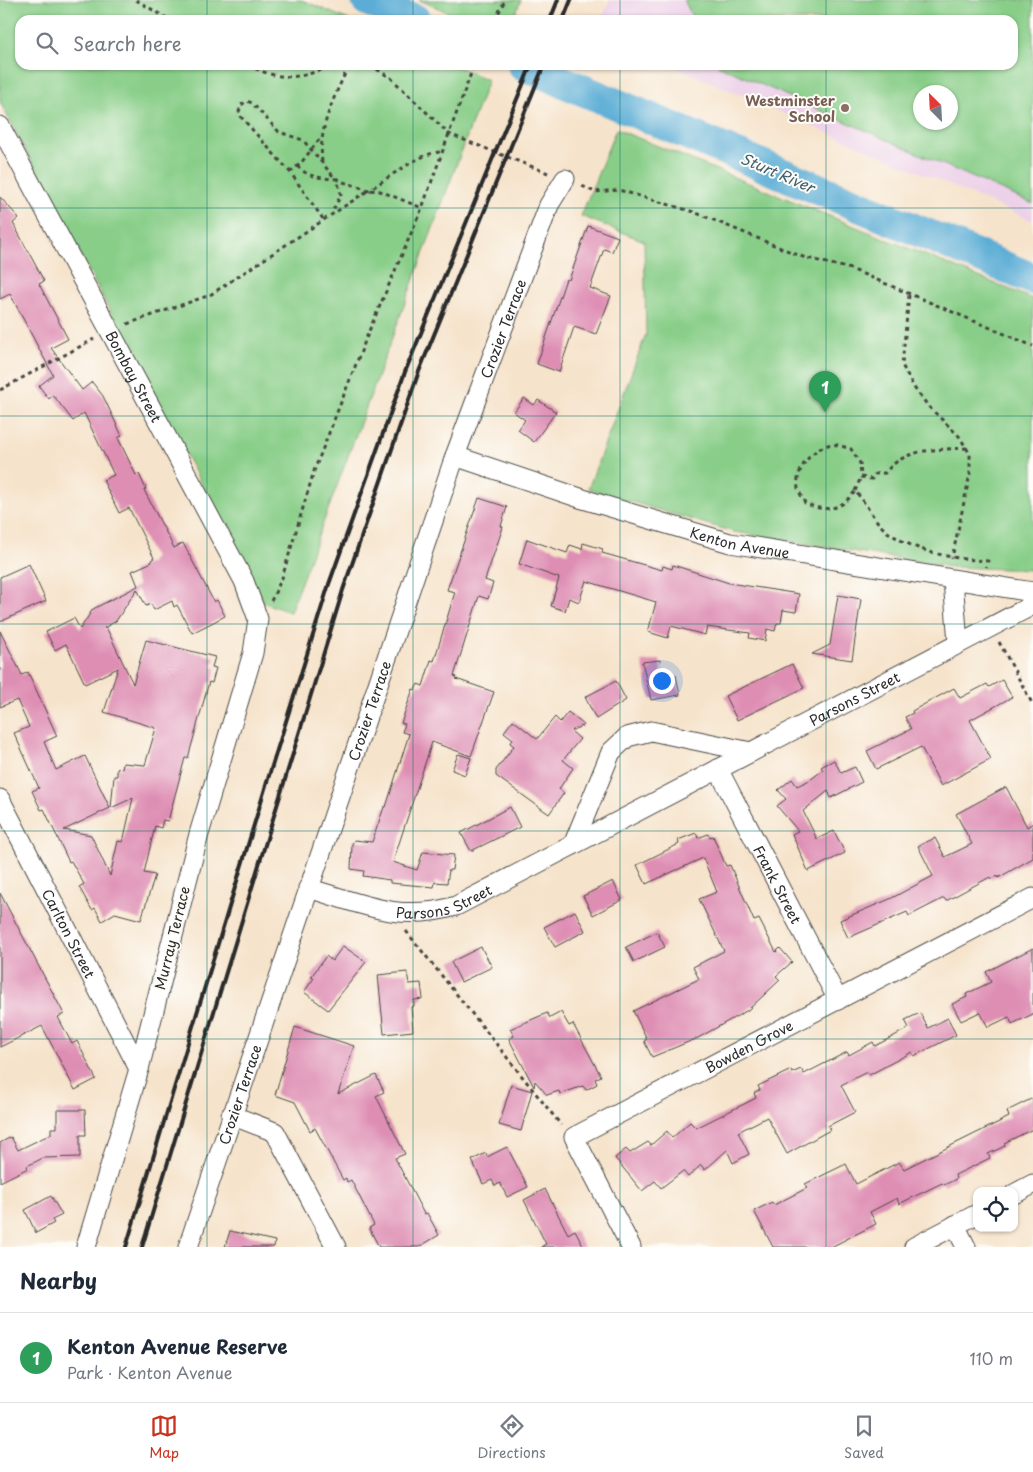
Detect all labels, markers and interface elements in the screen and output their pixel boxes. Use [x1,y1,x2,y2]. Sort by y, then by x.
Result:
search box [15,15,1018,70]
icon: search [33,29,61,57]
text: Search here [73,29,182,57]
north arrow [913,85,958,130]
place label: Westminster School [745,90,836,127]
marker: Westminster School [839,102,851,114]
water label: Sturt River [738,146,820,199]
street label: Crozier Terrace [475,276,531,381]
street label: Bombay Street [101,327,168,426]
pin: 1 [809,371,841,412]
street label: Kenton Avenue [688,521,792,563]
street label: Crozier Terrace [342,658,396,764]
street label: Parsons Street [805,666,904,731]
your location [649,668,675,694]
street label: Frank Street [749,842,807,927]
street label: Parsons Street [395,878,496,923]
street label: Murray Terrace [149,884,195,992]
street label: Carlton Street [37,885,101,982]
street label: Bowden Grove [701,1014,797,1078]
street label: Crozier Terrace [213,1042,266,1147]
map controls [973,1187,1018,1232]
button: locate [973,1187,1018,1232]
text: Nearby [20,1264,97,1296]
text: Kenton Avenue Reserve [67,1332,288,1360]
text: 1 [32,1346,40,1370]
text: 110 m [970,1346,1013,1370]
text: Park · Kenton Avenue [67,1360,233,1384]
tab: Map [149,1412,179,1463]
tab: Directions [478,1412,546,1463]
tab: Saved [844,1412,884,1463]

